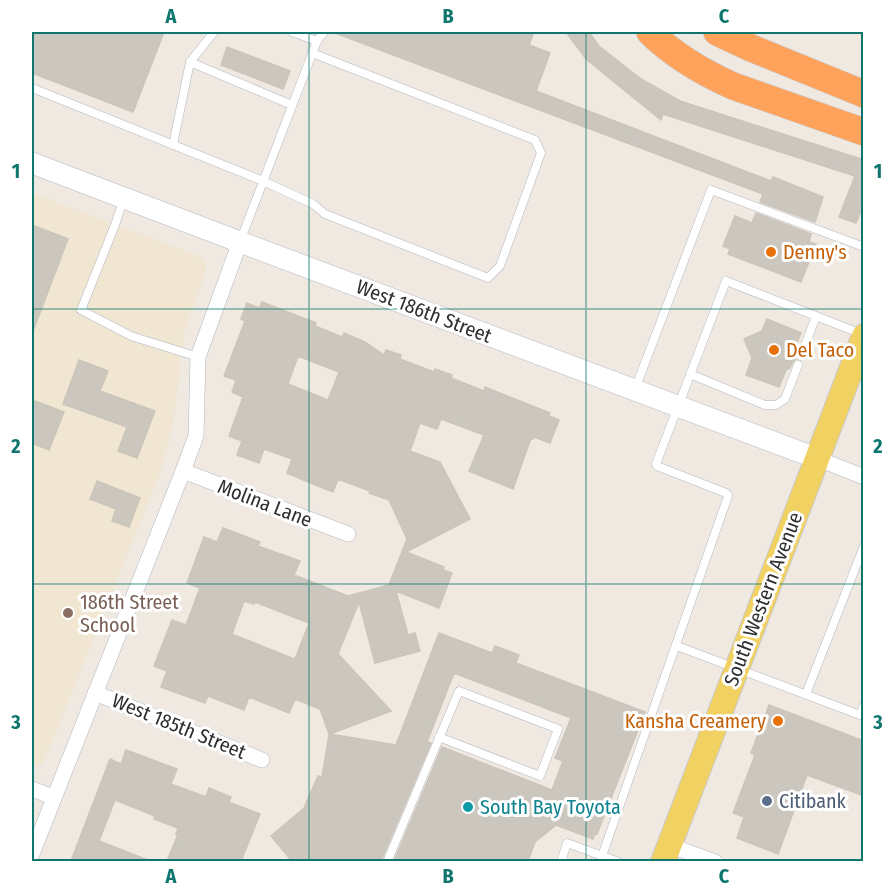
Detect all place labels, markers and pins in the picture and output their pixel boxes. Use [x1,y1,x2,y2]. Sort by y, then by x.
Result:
place label: Denny's [783,240,847,264]
marker: Denny's [764,245,778,259]
place label: Del Taco [786,338,854,362]
marker: Del Taco [767,343,781,357]
place label: 186th Street School [80,590,179,637]
marker: 186th Street School [61,606,75,620]
place label: Kansha Creamery [625,709,766,733]
marker: Kansha Creamery [771,714,785,728]
place label: Citibank [779,789,847,813]
marker: Citibank [760,794,774,808]
place label: South Bay Toyota [480,795,621,819]
marker: South Bay Toyota [461,800,475,814]

